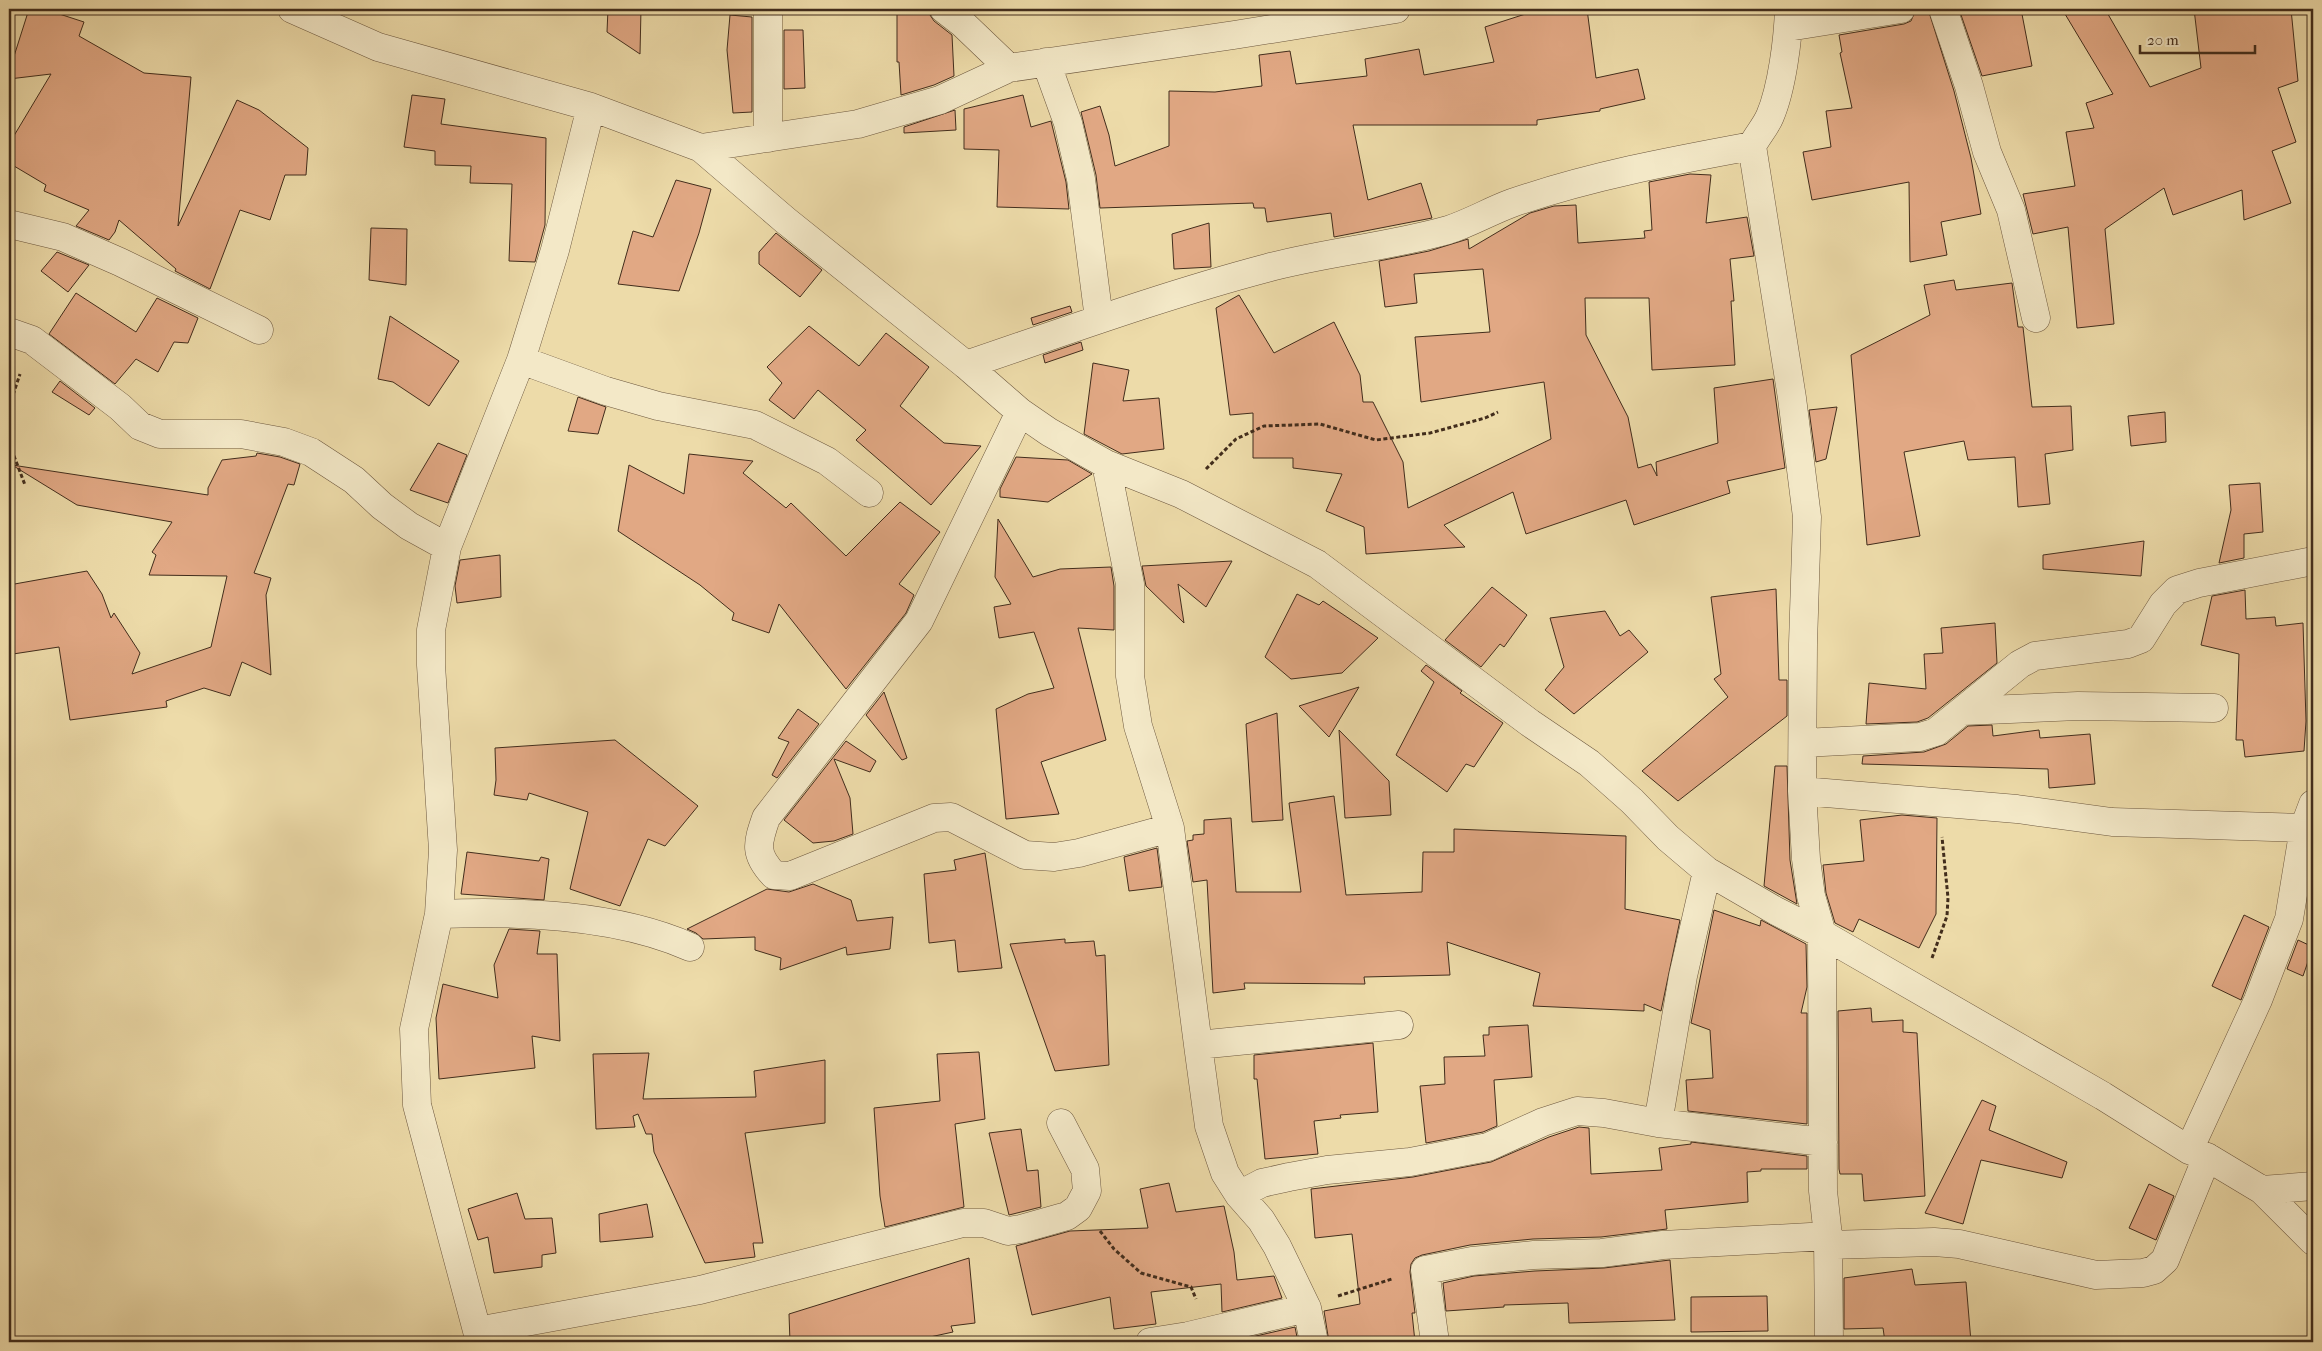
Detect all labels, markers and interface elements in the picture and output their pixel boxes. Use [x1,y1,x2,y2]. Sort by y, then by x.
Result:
scale bar [2140,22,2254,54]
text: 20 m [2147,31,2179,49]

